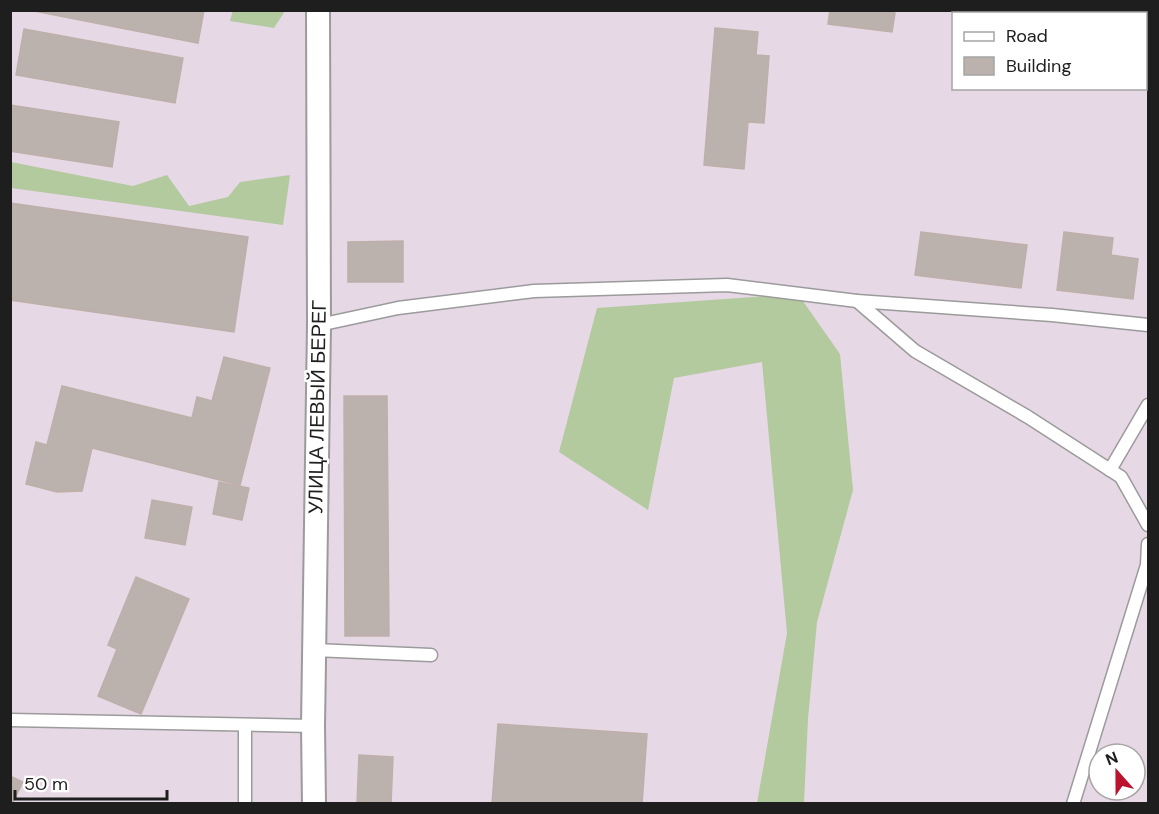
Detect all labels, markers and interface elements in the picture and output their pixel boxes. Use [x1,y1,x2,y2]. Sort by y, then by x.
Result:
legend [952,12,1147,90]
text: Road [1006,24,1048,48]
text: Building [1006,54,1071,78]
street label: УЛИЦА ЛЕВЫЙ БЕРЕГ [302,300,332,514]
north arrow [1087,742,1147,802]
text: N [1103,747,1121,770]
scale bar [15,763,166,801]
text: 50 m [24,772,68,796]

